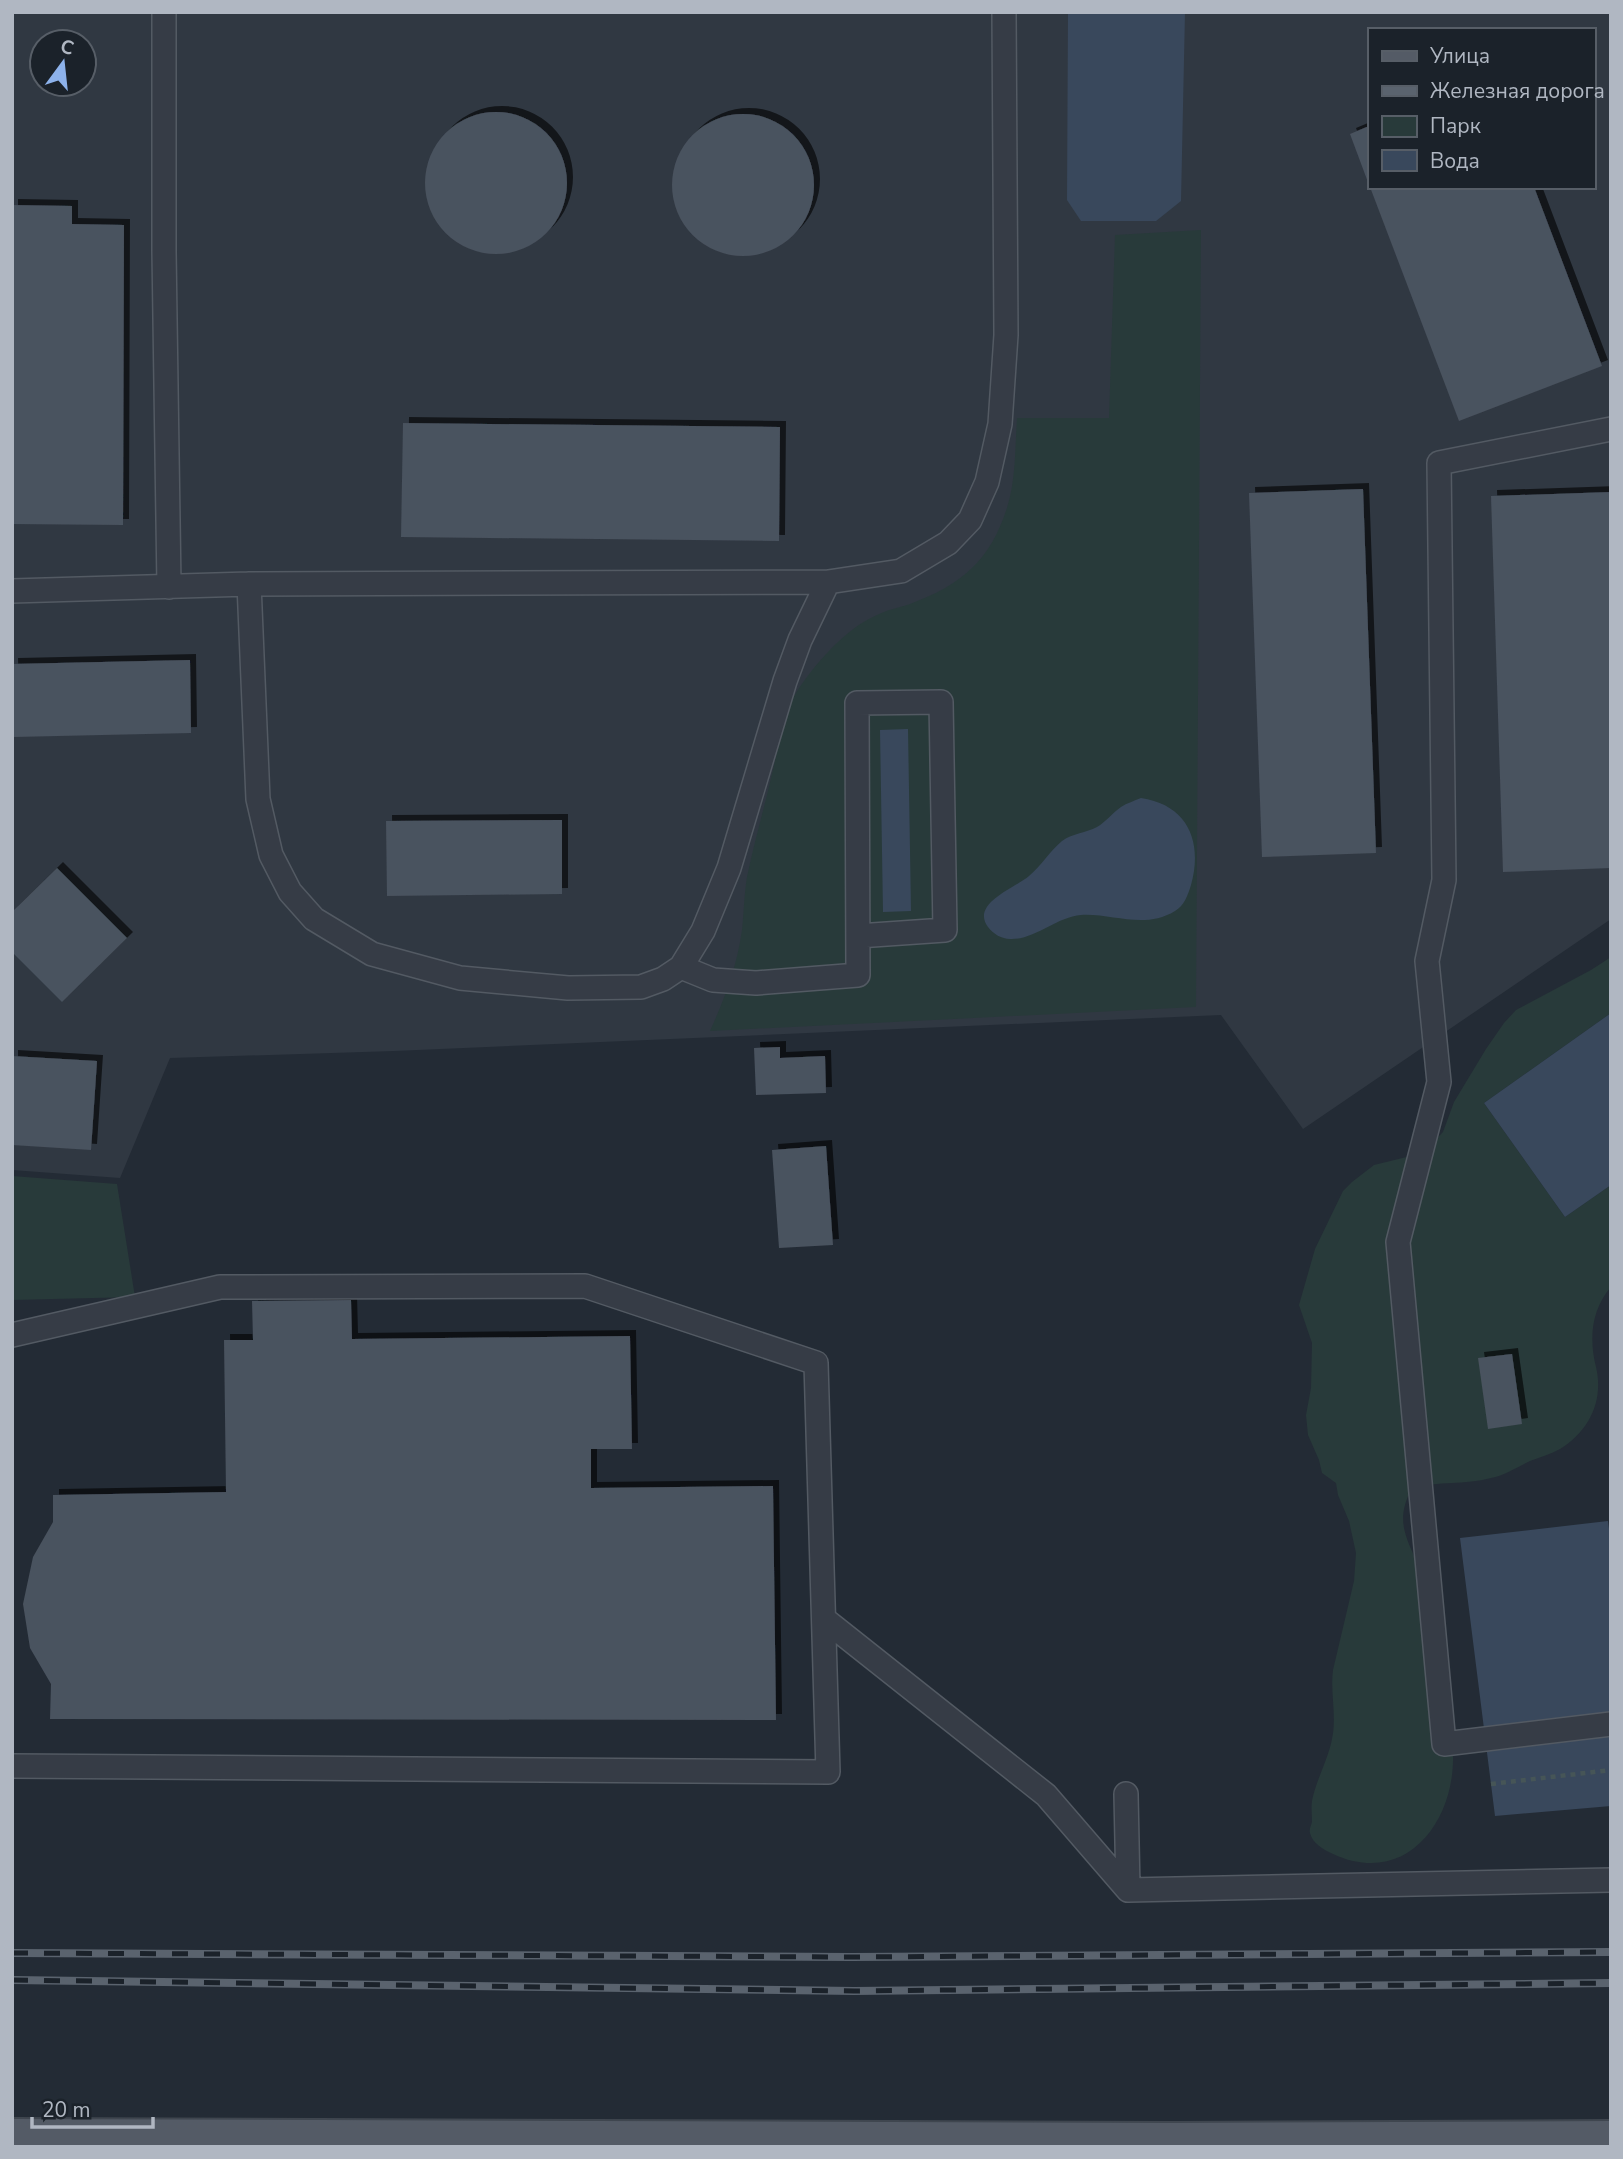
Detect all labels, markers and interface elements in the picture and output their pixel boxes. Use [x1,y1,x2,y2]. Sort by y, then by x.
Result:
north arrow [28,28,98,98]
legend [1368,28,1595,189]
text: С [58,33,77,62]
text: Улица [1429,42,1490,70]
text: Железная дорога [1430,77,1605,105]
text: Парк [1430,112,1482,140]
text: Вода [1430,147,1480,175]
scale bar [32,2086,152,2130]
text: 20 m [42,2096,91,2124]

